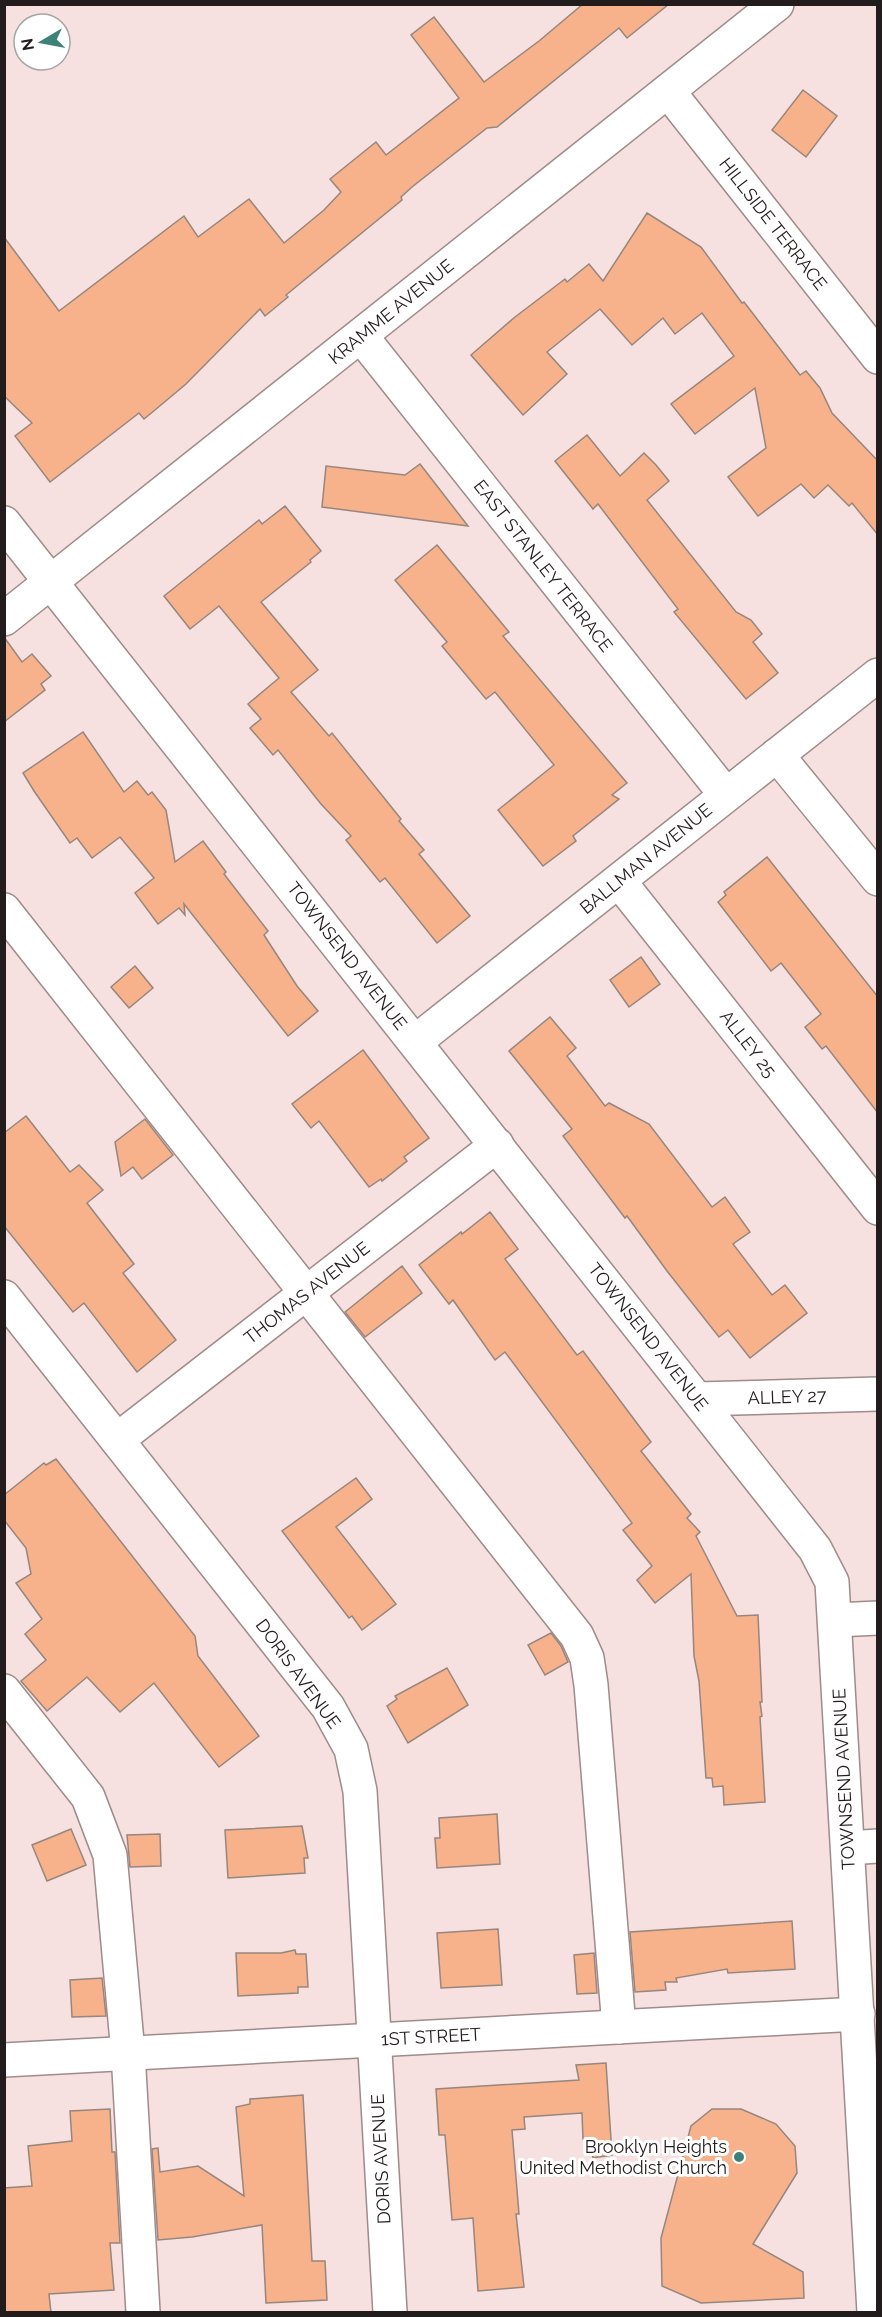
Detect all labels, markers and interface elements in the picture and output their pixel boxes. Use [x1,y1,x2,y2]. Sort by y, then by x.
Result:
north arrow [12,12,72,72]
text: N [17,37,38,52]
street label: HILLSIDE TERRACE [715,153,832,294]
street label: KRAMME AVENUE [324,255,457,368]
street label: EAST STANLEY TERRACE [470,475,617,656]
street label: BALLMAN AVENUE [576,799,716,918]
street label: TOWNSEND AVENUE [283,878,412,1034]
street label: ALLEY 25 [716,1006,781,1081]
street label: THOMAS AVENUE [240,1237,374,1348]
street label: TOWNSEND AVENUE [584,1259,713,1415]
street label: ALLEY 27 [747,1385,827,1408]
street label: DORIS AVENUE [252,1615,345,1733]
street label: TOWNSEND AVENUE [828,1688,859,1870]
street label: 1ST STREET [380,2023,482,2050]
street label: DORIS AVENUE [367,2093,394,2225]
place label: Brooklyn Heights United Methodist Church [519,2136,727,2178]
marker: Brooklyn Heights United Methodist Church [732,2150,746,2164]

